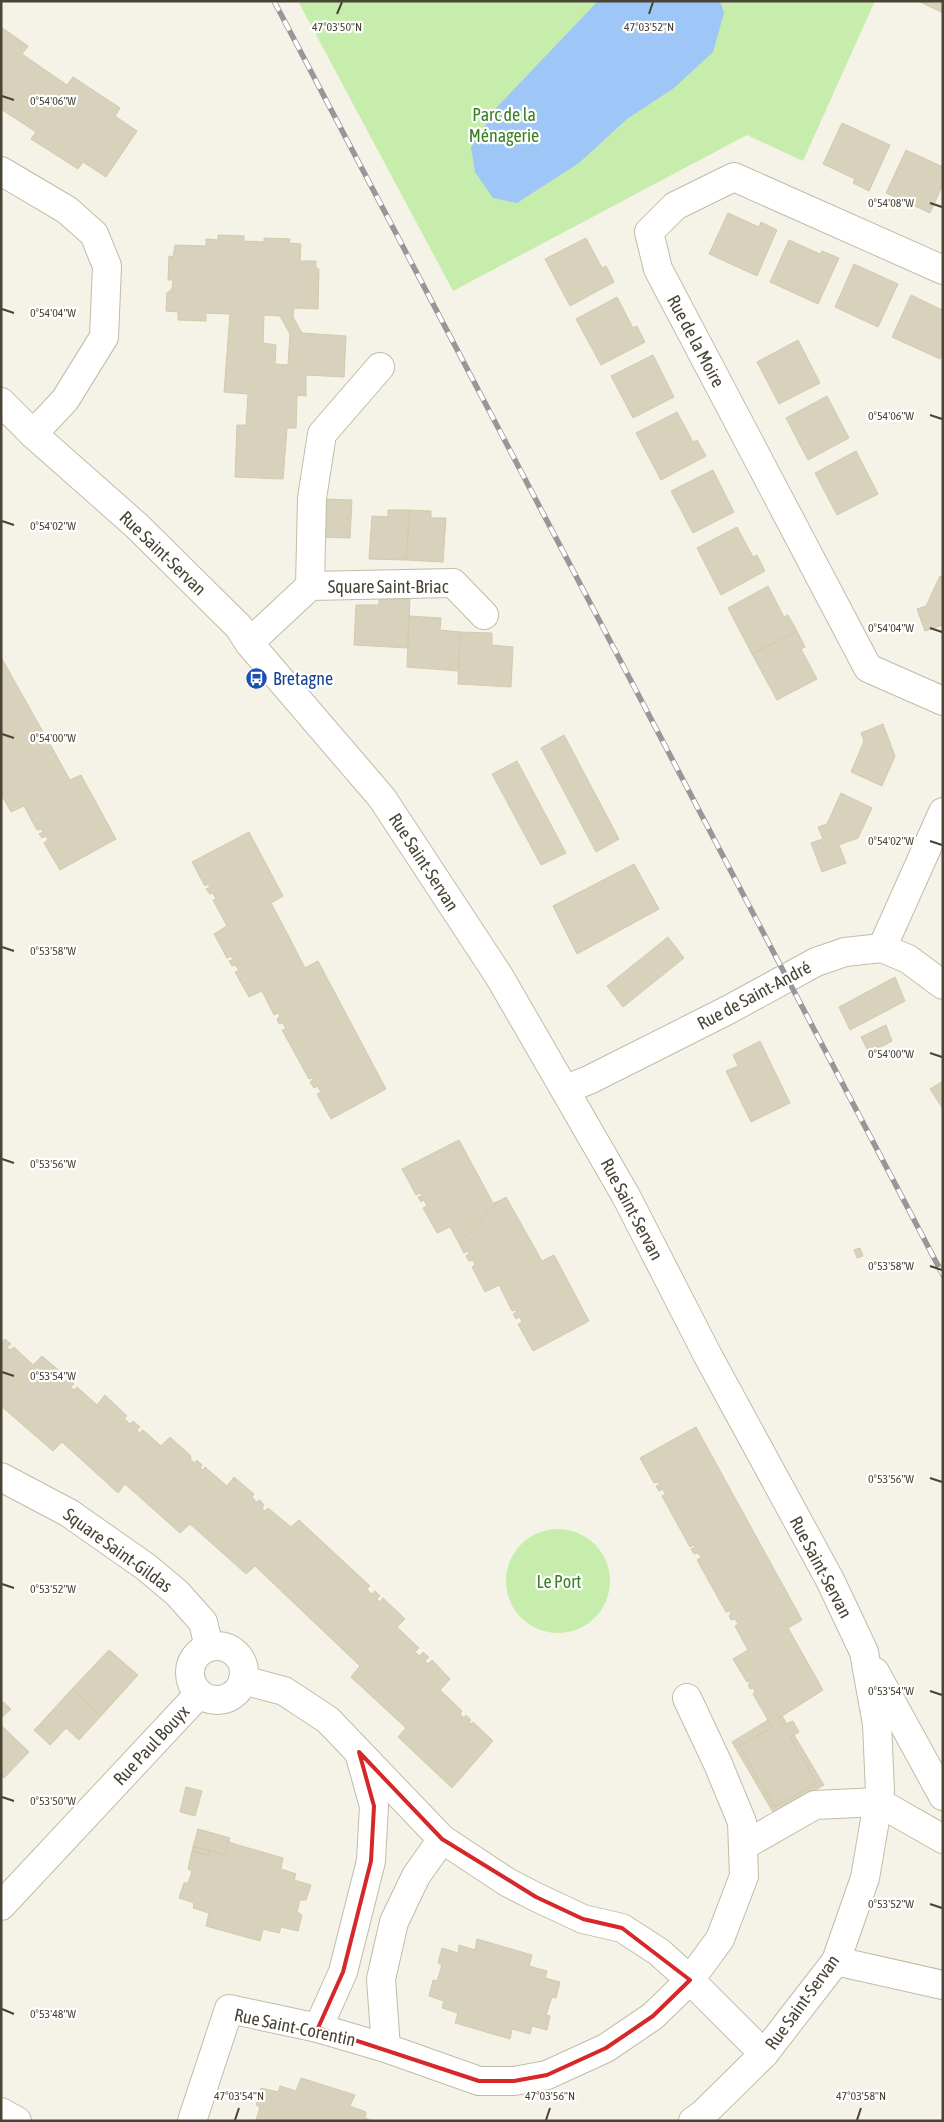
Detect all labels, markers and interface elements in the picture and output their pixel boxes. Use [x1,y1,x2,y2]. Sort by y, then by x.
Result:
text: 47°03'50"N [312,20,362,34]
text: 47°03'52"N [624,20,674,34]
text: 0°54'06"W [30,94,76,108]
park label: Parc de la Ménagerie [469,104,539,146]
text: 0°54'08"W [868,196,914,210]
street label: Rue de la Moire [663,291,729,391]
text: 0°54'04"W [30,306,76,320]
text: 0°54'06"W [868,409,914,423]
street label: Rue Saint-Servan [115,506,211,600]
text: 0°54'02"W [30,519,76,533]
street label: Square Saint-Briac [328,576,449,597]
text: 0°54'04"W [868,621,914,635]
bus stop icon: Bretagne [245,666,269,690]
place label: Bretagne [273,668,333,689]
text: 0°54'00"W [30,731,76,745]
street label: Rue Saint-Servan [385,809,463,915]
text: 0°54'02"W [868,834,914,848]
text: 0°53'58"W [30,944,76,958]
street label: Rue de Saint-André [694,956,814,1034]
text: 0°54'00"W [868,1047,914,1061]
street label: Rue Saint-Servan [596,1155,668,1263]
text: 0°53'56"W [30,1157,76,1171]
text: 0°53'58"W [868,1259,914,1273]
text: 0°53'54"W [30,1369,76,1383]
text: 0°53'56"W [868,1472,914,1486]
street label: Square Saint-Gildas [60,1504,176,1596]
street label: Rue Saint-Servan [785,1513,857,1621]
park label: Le Port [536,1571,582,1592]
text: 0°53'52"W [30,1582,76,1596]
text: 0°53'54"W [868,1684,914,1698]
street label: Rue Paul Bouyx [109,1701,193,1789]
text: 0°53'50"W [30,1794,76,1808]
text: 0°53'52"W [868,1897,914,1911]
street label: Rue Saint-Servan [761,1950,843,2054]
street label: Rue Saint-Corentin [232,2004,358,2050]
text: 0°53'48"W [30,2007,76,2021]
text: 47°03'54"N [214,2089,264,2103]
text: 47°03'56"N [525,2089,575,2103]
text: 47°03'58"N [836,2089,886,2103]

